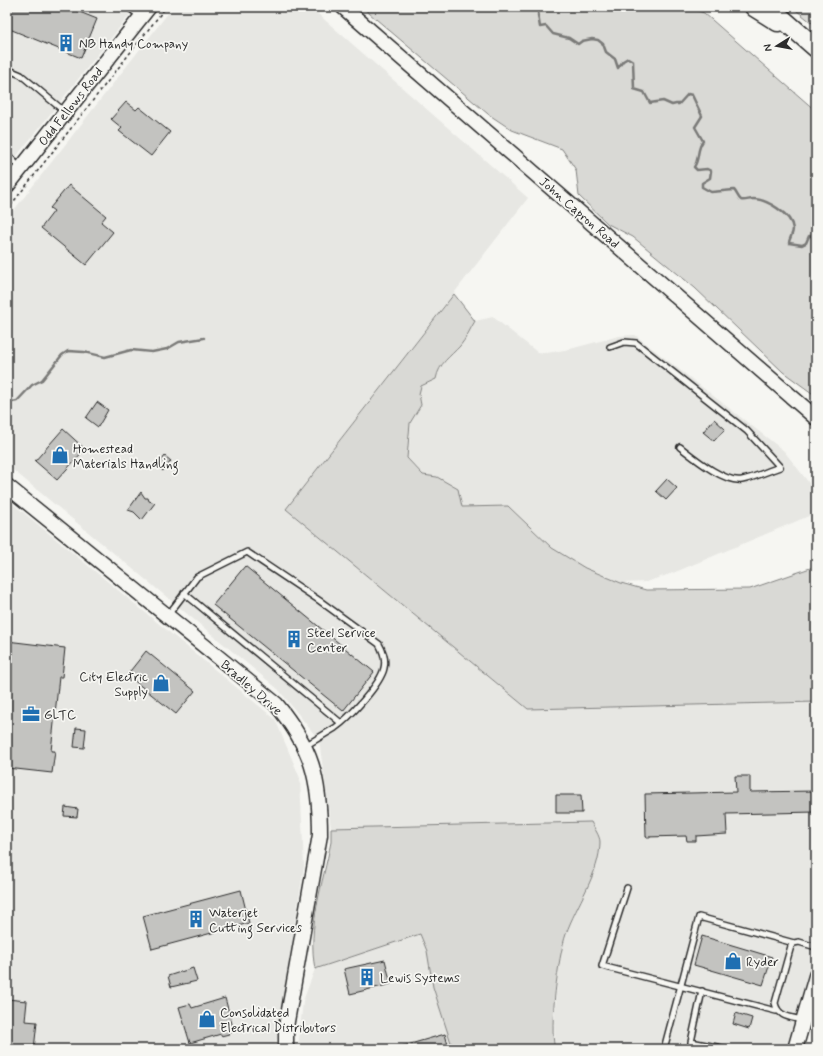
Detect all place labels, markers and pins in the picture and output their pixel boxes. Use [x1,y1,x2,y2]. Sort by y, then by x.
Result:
building icon: NB Handy Company [56,33,76,53]
place label: NB Handy Company [79,36,189,53]
place label: Homestead Materials Handling [73,441,179,475]
shop icon: Homestead Materials Handling [50,445,70,465]
place label: Steel Service Center [307,625,376,657]
building icon: Steel Service Center [284,629,304,649]
place label: City Electric Supply [79,669,148,701]
shop icon: City Electric Supply [151,673,171,693]
office icon: GLTC [21,704,41,724]
place label: GLTC [44,707,76,724]
place label: Waterjet Cutting Services [209,905,302,939]
building icon: Waterjet Cutting Services [186,909,206,929]
shop icon: Ryder [723,951,743,971]
place label: Ryder [746,954,779,971]
building icon: Lewis Systems [357,967,377,987]
place label: Lewis Systems [380,970,460,987]
place label: Consolidated Electrical Distributors [220,1005,336,1037]
shop icon: Consolidated Electrical Distributors [197,1009,217,1029]

